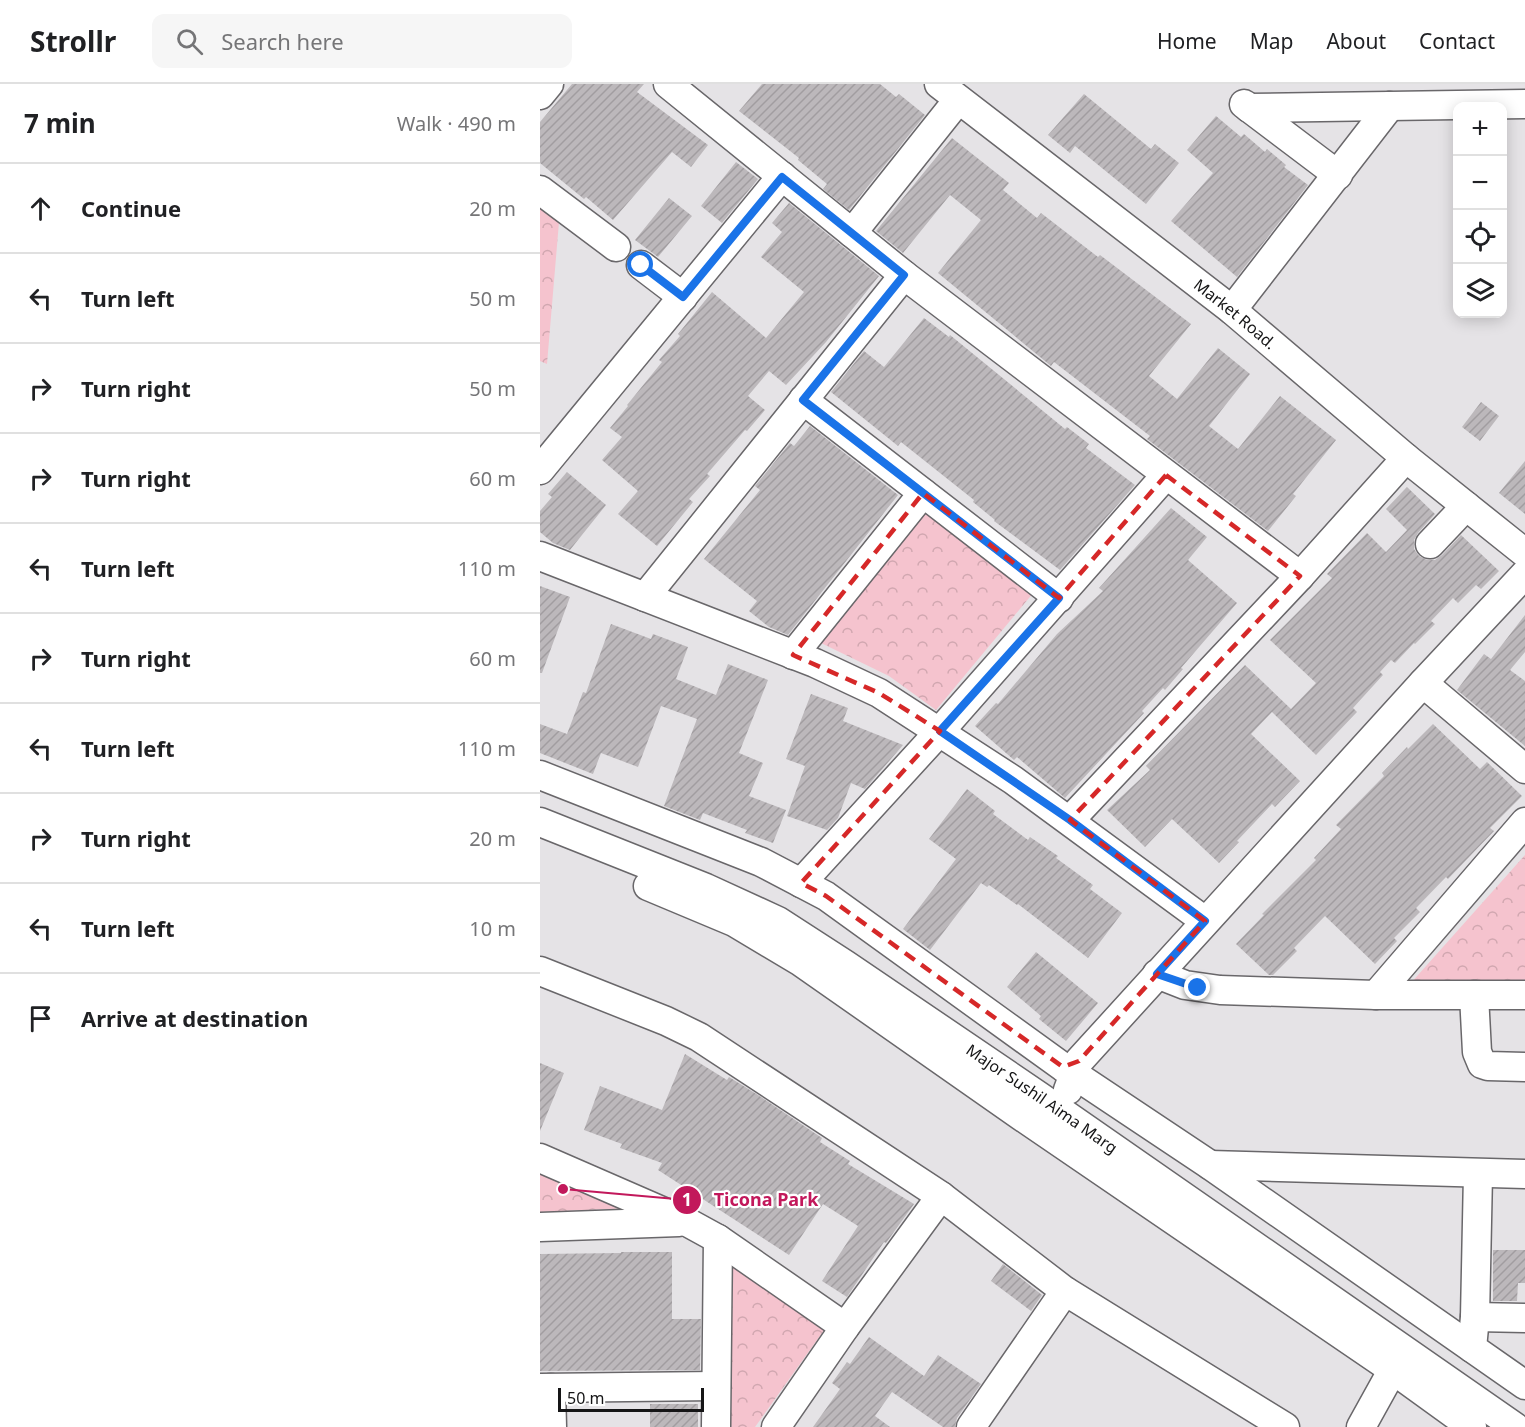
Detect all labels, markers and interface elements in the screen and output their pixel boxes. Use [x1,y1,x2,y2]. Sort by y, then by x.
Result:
search box [152,14,572,68]
text: Strollr [30,22,116,60]
icon: search [173,25,206,58]
text: Search here [221,26,344,56]
text: Home [1157,27,1217,55]
text: Map [1250,27,1293,55]
text: About [1326,27,1386,55]
text: Contact [1419,27,1495,55]
map controls [1453,102,1507,318]
button: + [1453,102,1507,156]
text: 7 min [24,105,96,141]
text: Walk · 490 m [397,110,516,137]
button: − [1453,156,1507,210]
icon: ahead [24,192,57,225]
text: Continue [81,193,181,223]
text: 20 m [469,195,516,222]
button: locate [1453,210,1507,264]
route start [627,251,653,277]
button: layers [1453,264,1507,318]
street label: Market Road. [1189,274,1281,354]
icon: left [24,282,57,315]
text: Turn left [81,283,175,313]
text: 50 m [469,285,516,312]
icon: right [24,372,57,405]
text: Turn right [81,373,191,403]
text: 50 m [469,375,516,402]
icon: right [24,462,57,495]
text: Turn right [81,463,191,493]
text: 60 m [469,465,516,492]
icon: left [24,552,57,585]
text: Turn left [81,553,175,583]
text: 110 m [458,555,516,582]
icon: right [24,642,57,675]
text: Turn right [81,643,191,673]
text: 60 m [469,645,516,672]
icon: left [24,732,57,765]
text: Turn left [81,733,175,763]
text: 110 m [458,735,516,762]
icon: right [24,822,57,855]
text: Turn right [81,823,191,853]
text: 20 m [469,825,516,852]
icon: left [24,912,57,945]
text: Turn left [81,913,175,943]
text: 10 m [469,915,516,942]
route end [1184,974,1210,1000]
icon: arrive [24,1002,57,1035]
text: Arrive at destination [81,1003,308,1033]
street label: Major Sushil Aima Marg [962,1039,1122,1158]
callout: Ticona Park [672,1182,831,1218]
text: 1 [682,1187,692,1211]
text: Ticona Park [714,1187,819,1211]
scale bar [558,1385,704,1412]
text: 50 m [567,1387,604,1409]

